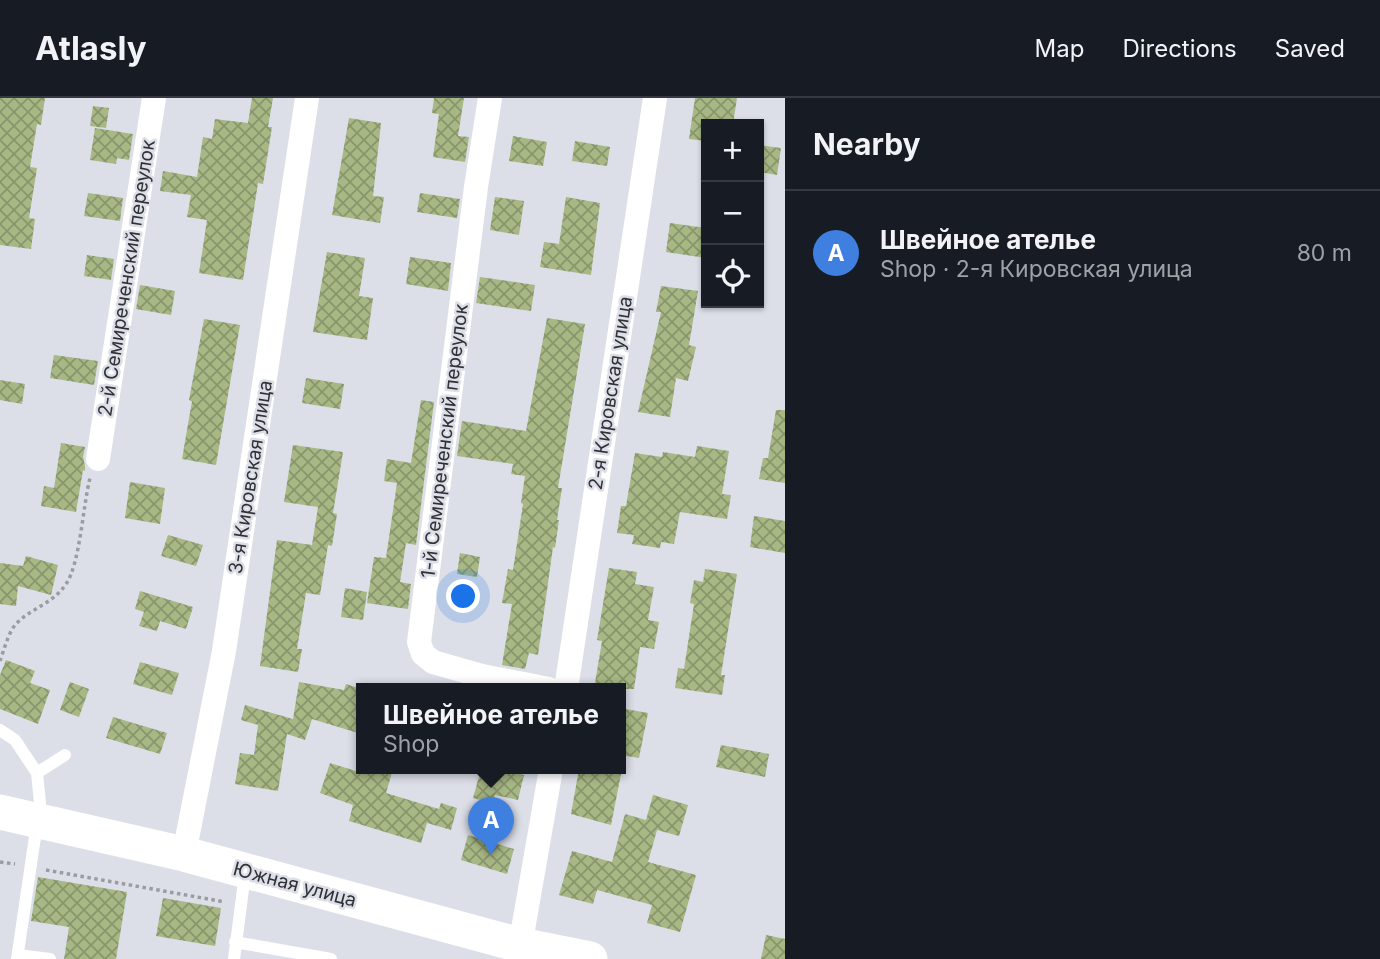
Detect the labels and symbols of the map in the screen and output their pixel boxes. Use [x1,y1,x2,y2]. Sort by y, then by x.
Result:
street label: 2-й Семиреченский переулок [93,137,160,418]
street label: 2-я Кировская улица [584,295,637,492]
street label: 1-й Семиреченский переулок [416,302,473,579]
street label: 3-я Кировская улица [224,379,277,576]
your location [446,579,480,613]
pin: A [468,797,514,855]
street label: Южная улица [231,857,359,912]

